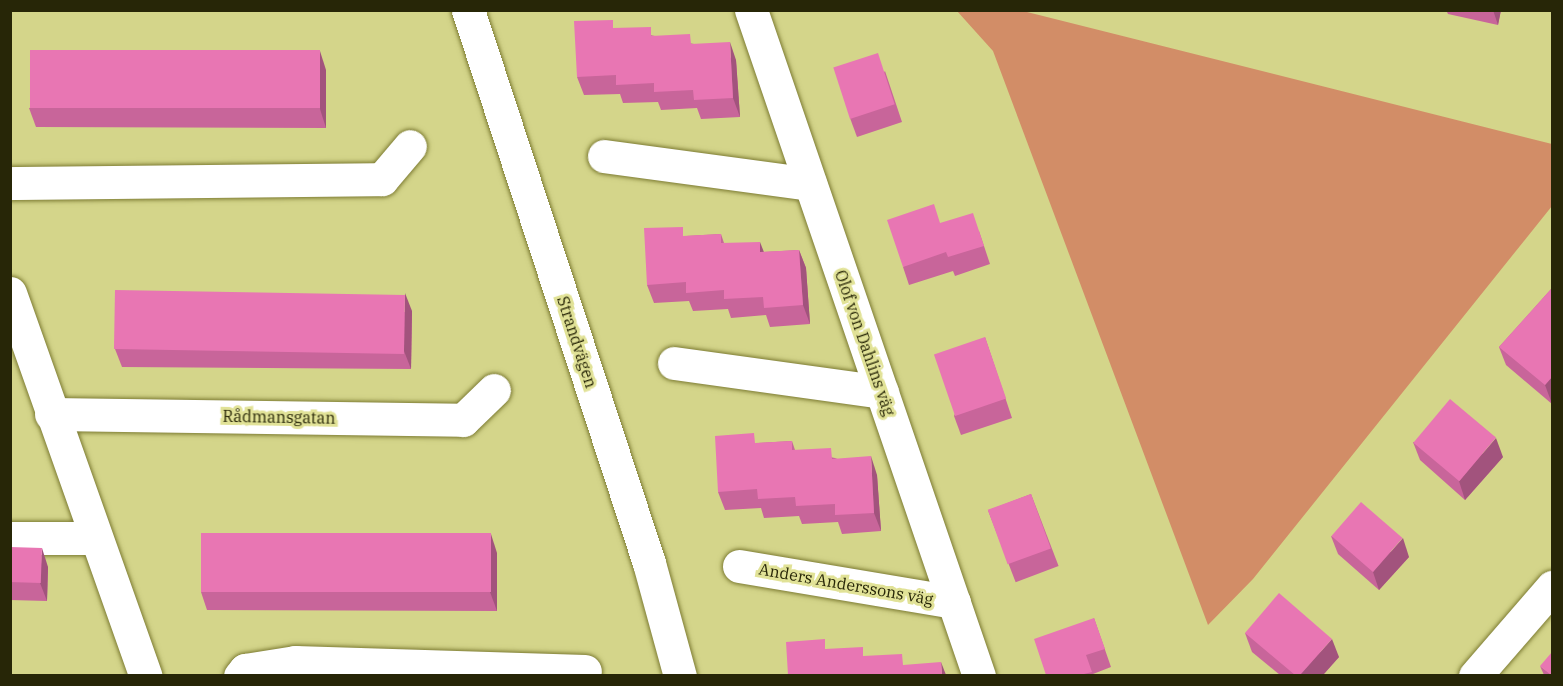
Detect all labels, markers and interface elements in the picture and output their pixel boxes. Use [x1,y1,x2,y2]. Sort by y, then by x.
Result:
street label: Olof von Dahlins väg [831,268,899,418]
street label: Strandvägen [553,294,601,390]
street label: Rådmansgatan [222,406,336,428]
street label: Anders Anderssons väg [757,559,935,609]

